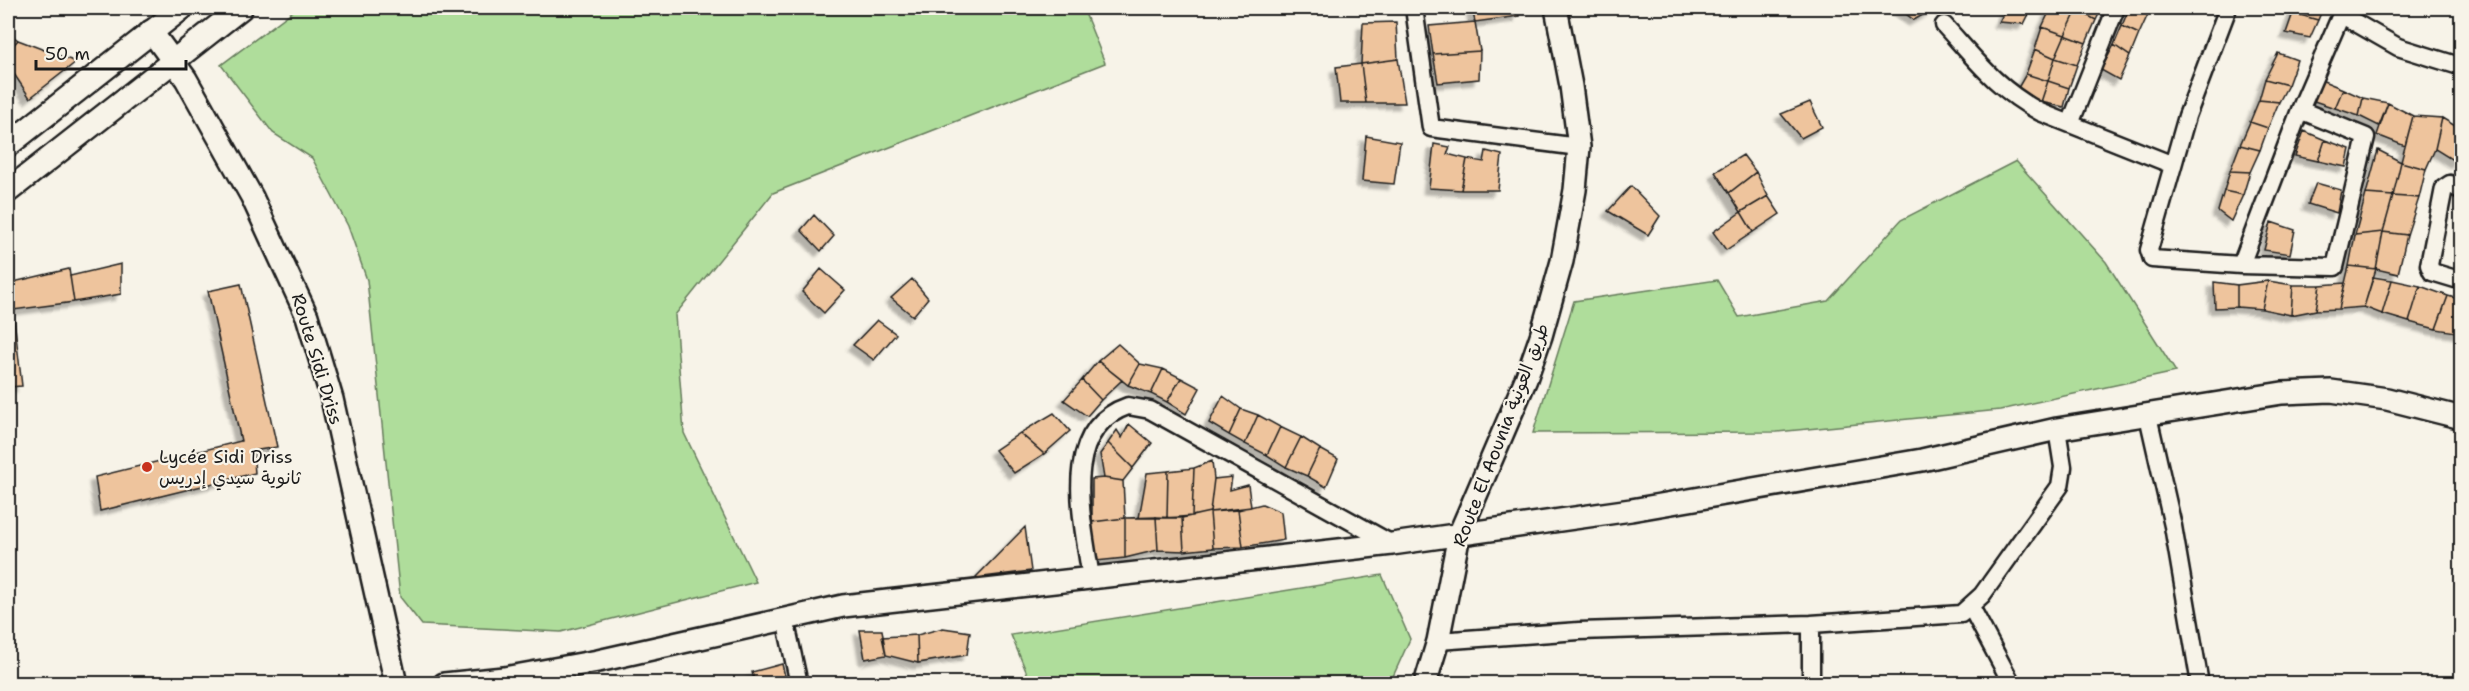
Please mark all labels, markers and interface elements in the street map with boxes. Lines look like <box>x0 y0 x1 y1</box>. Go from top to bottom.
scale bar <box>36 33 186 71</box>
text: 50 m <box>45 42 90 66</box>
street label: Route Sidi Driss <box>286 290 348 428</box>
street label: Route El Aounia طريق العونية <box>1447 320 1555 550</box>
place label: Lycée Sidi Driss ثانوية سيدي إدريس <box>159 445 301 491</box>
marker: Lycée Sidi Driss ثانوية سيدي إدريس <box>140 460 154 474</box>

